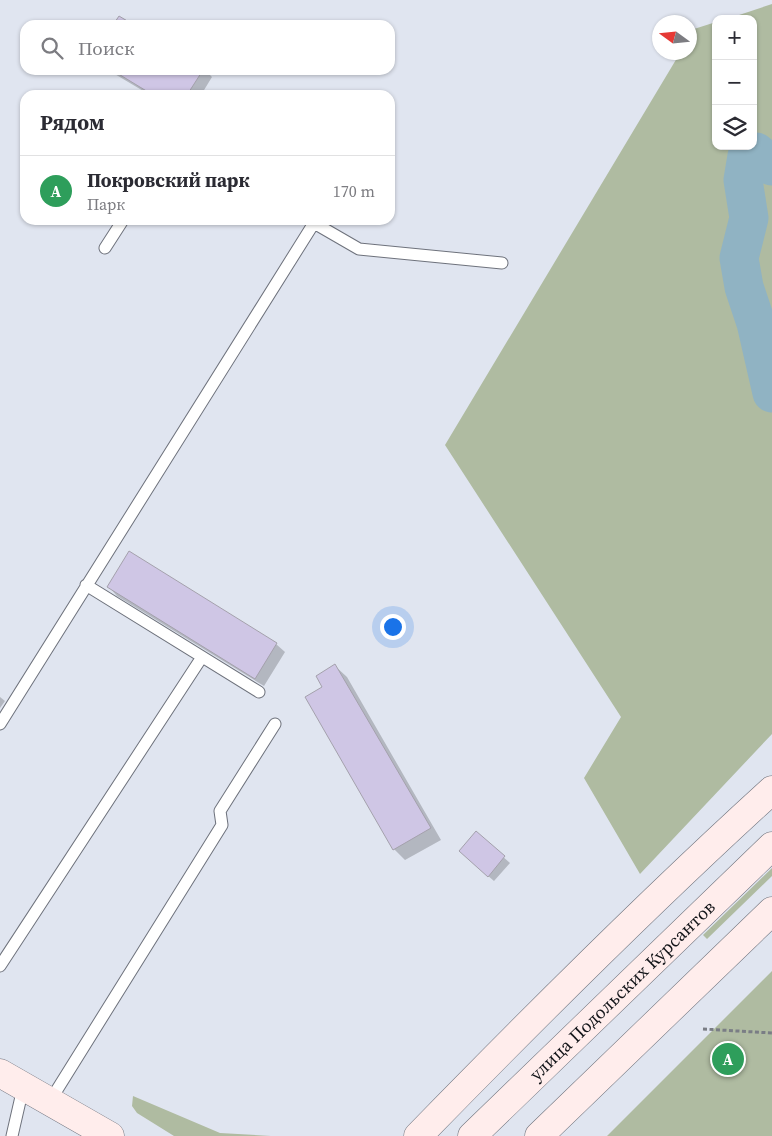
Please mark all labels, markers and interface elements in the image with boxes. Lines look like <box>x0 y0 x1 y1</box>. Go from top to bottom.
north arrow <box>652 15 697 60</box>
map controls <box>712 15 757 150</box>
button: + <box>712 15 757 60</box>
search box <box>20 20 395 75</box>
icon: search <box>38 34 66 62</box>
text: Поиск <box>78 35 135 61</box>
button: − <box>712 60 757 105</box>
button: layers <box>712 105 757 150</box>
text: Рядом <box>40 108 105 137</box>
text: Покровский парк <box>87 167 250 193</box>
text: A <box>51 180 61 202</box>
text: 170 m <box>333 180 375 202</box>
text: Парк <box>87 193 125 215</box>
your location <box>380 614 406 640</box>
street label: улица Подольских Курсантов <box>523 895 720 1086</box>
pin: A <box>712 1040 744 1078</box>

